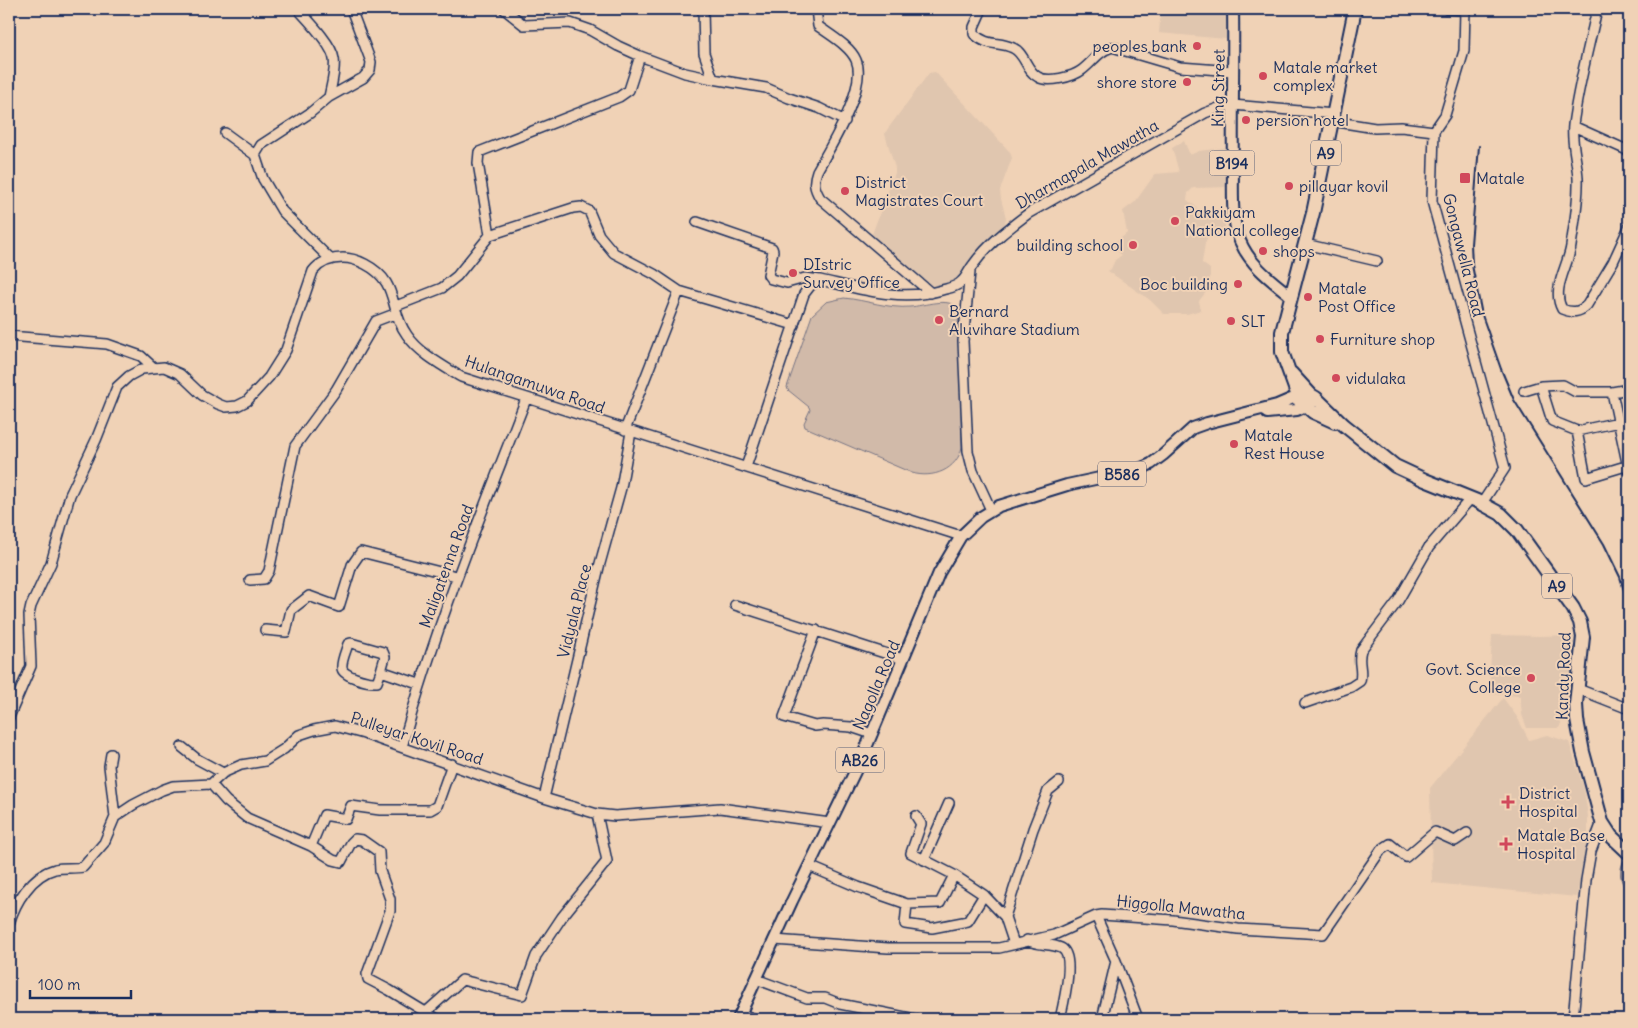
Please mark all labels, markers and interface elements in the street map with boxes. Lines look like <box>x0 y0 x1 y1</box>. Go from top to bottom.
place label: peoples bank <box>1092 36 1187 56</box>
marker: peoples bank <box>1191 40 1203 52</box>
street label: King Street <box>1207 48 1229 127</box>
place label: Matale market complex <box>1273 57 1378 95</box>
marker: Matale market complex <box>1257 70 1269 82</box>
place label: shore store <box>1097 72 1177 92</box>
marker: shore store <box>1181 76 1193 88</box>
place label: persion hotel <box>1256 110 1349 130</box>
marker: persion hotel <box>1240 114 1252 126</box>
street label: Dharmapala Mawatha <box>1012 115 1162 213</box>
road number: A9 <box>1311 140 1341 166</box>
road number: B194 <box>1210 150 1254 176</box>
place label: Matale <box>1476 168 1525 188</box>
marker: Matale <box>1458 171 1472 185</box>
place label: District Magistrates Court <box>855 172 984 210</box>
place label: pillayar kovil <box>1299 176 1388 196</box>
marker: pillayar kovil <box>1283 180 1295 192</box>
marker: District Magistrates Court <box>839 185 851 197</box>
street label: Gongawella Road <box>1439 191 1489 319</box>
place label: Pakkiyam National college <box>1185 202 1299 240</box>
marker: Pakkiyam National college <box>1169 215 1181 227</box>
place label: building school <box>1016 235 1123 255</box>
marker: building school <box>1127 239 1139 251</box>
place label: shops <box>1273 241 1315 261</box>
marker: shops <box>1257 245 1269 257</box>
place label: DIstric Survey Office <box>803 254 900 292</box>
marker: DIstric Survey Office <box>787 267 799 279</box>
place label: Boc building <box>1140 274 1228 294</box>
marker: Boc building <box>1232 278 1244 290</box>
place label: Matale Post Office <box>1318 278 1396 316</box>
marker: Matale Post Office <box>1302 291 1314 303</box>
place label: Bernard Aluvihare Stadium <box>949 301 1080 339</box>
place label: SLT <box>1241 311 1265 331</box>
marker: Bernard Aluvihare Stadium <box>933 314 945 326</box>
marker: SLT <box>1225 315 1237 327</box>
place label: Furniture shop <box>1330 329 1435 349</box>
marker: Furniture shop <box>1314 333 1326 345</box>
street label: Hulangamuwa Road <box>462 351 608 417</box>
place label: vidulaka <box>1346 368 1406 388</box>
marker: vidulaka <box>1330 372 1342 384</box>
place label: Matale Rest House <box>1244 425 1325 463</box>
marker: Matale Rest House <box>1228 438 1240 450</box>
road number: B586 <box>1098 462 1146 486</box>
street label: Maligatenna Road <box>414 501 478 631</box>
street label: Vidyala Place <box>553 562 595 660</box>
road number: A9 <box>1542 574 1572 598</box>
street label: Kandy Road <box>1551 632 1575 720</box>
street label: Nagolla Road <box>848 637 904 733</box>
place label: Govt. Science College <box>1425 659 1521 697</box>
marker: Govt. Science College <box>1525 672 1537 684</box>
street label: Pulleyar Kovil Road <box>348 707 486 769</box>
road number: AB26 <box>836 748 884 772</box>
place label: District Hospital <box>1519 783 1578 821</box>
marker: District Hospital <box>1501 795 1515 809</box>
place label: Matale Base Hospital <box>1517 825 1605 863</box>
marker: Matale Base Hospital <box>1499 837 1513 851</box>
street label: Higgolla Mawatha <box>1116 890 1246 924</box>
scale bar <box>30 968 131 1000</box>
text: 100 m <box>38 975 80 994</box>

